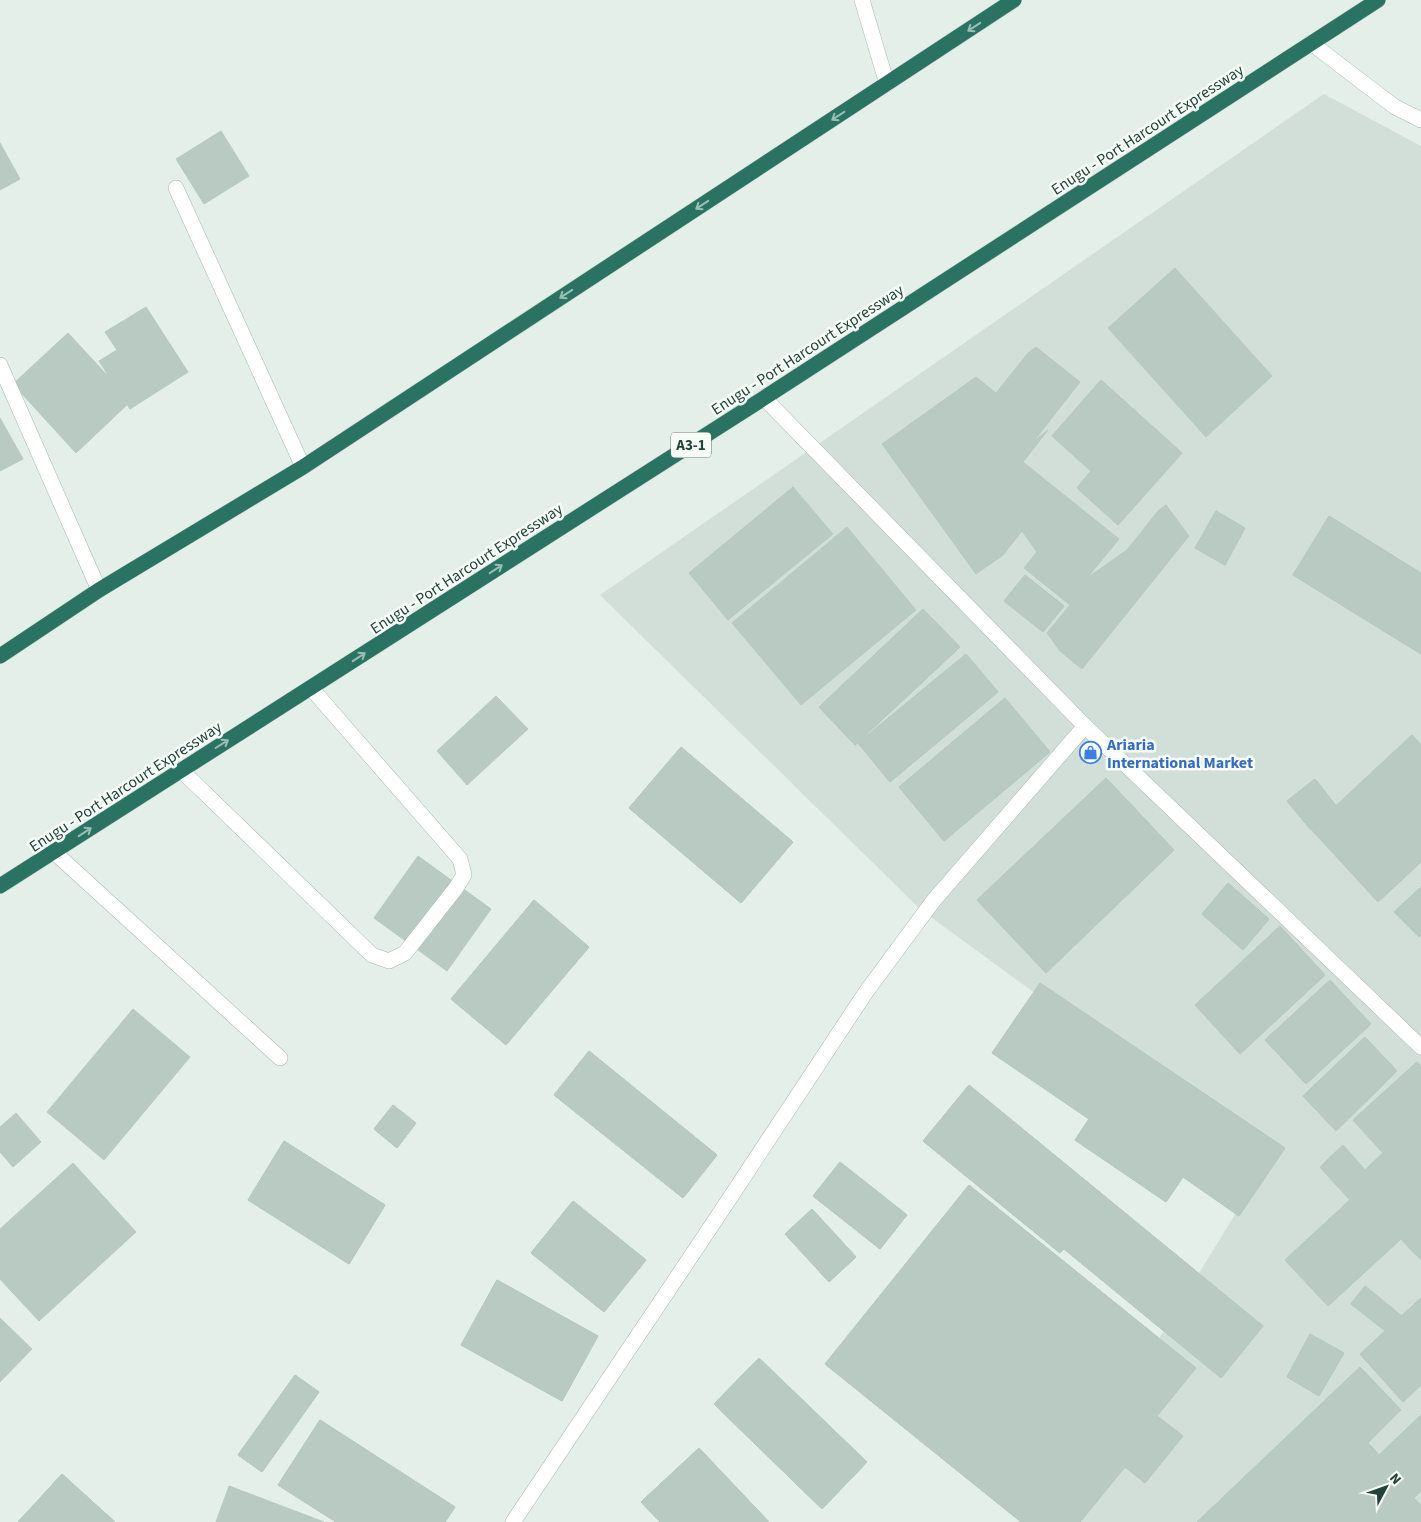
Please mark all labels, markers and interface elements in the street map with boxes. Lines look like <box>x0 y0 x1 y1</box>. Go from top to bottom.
one-way arrow <box>967 22 981 32</box>
street label: Enugu - Port Harcourt Expressway <box>1047 59 1249 200</box>
one-way arrow <box>831 111 845 122</box>
one-way arrow <box>695 200 709 211</box>
street label: Enugu - Port Harcourt Expressway <box>707 279 909 420</box>
one-way arrow <box>559 289 573 300</box>
road number: A3-1 <box>671 432 711 458</box>
street label: Enugu - Port Harcourt Expressway <box>366 498 568 639</box>
one-way arrow <box>489 564 503 574</box>
one-way arrow <box>352 652 366 662</box>
street label: Enugu - Port Harcourt Expressway <box>25 716 227 857</box>
place label: Ariaria International Market <box>1106 734 1253 774</box>
one-way arrow <box>215 739 229 749</box>
shop icon: Ariaria International Market <box>1079 741 1103 765</box>
one-way arrow <box>78 826 92 836</box>
north arrow <box>1361 1462 1411 1512</box>
text: N <box>1384 1469 1406 1489</box>

